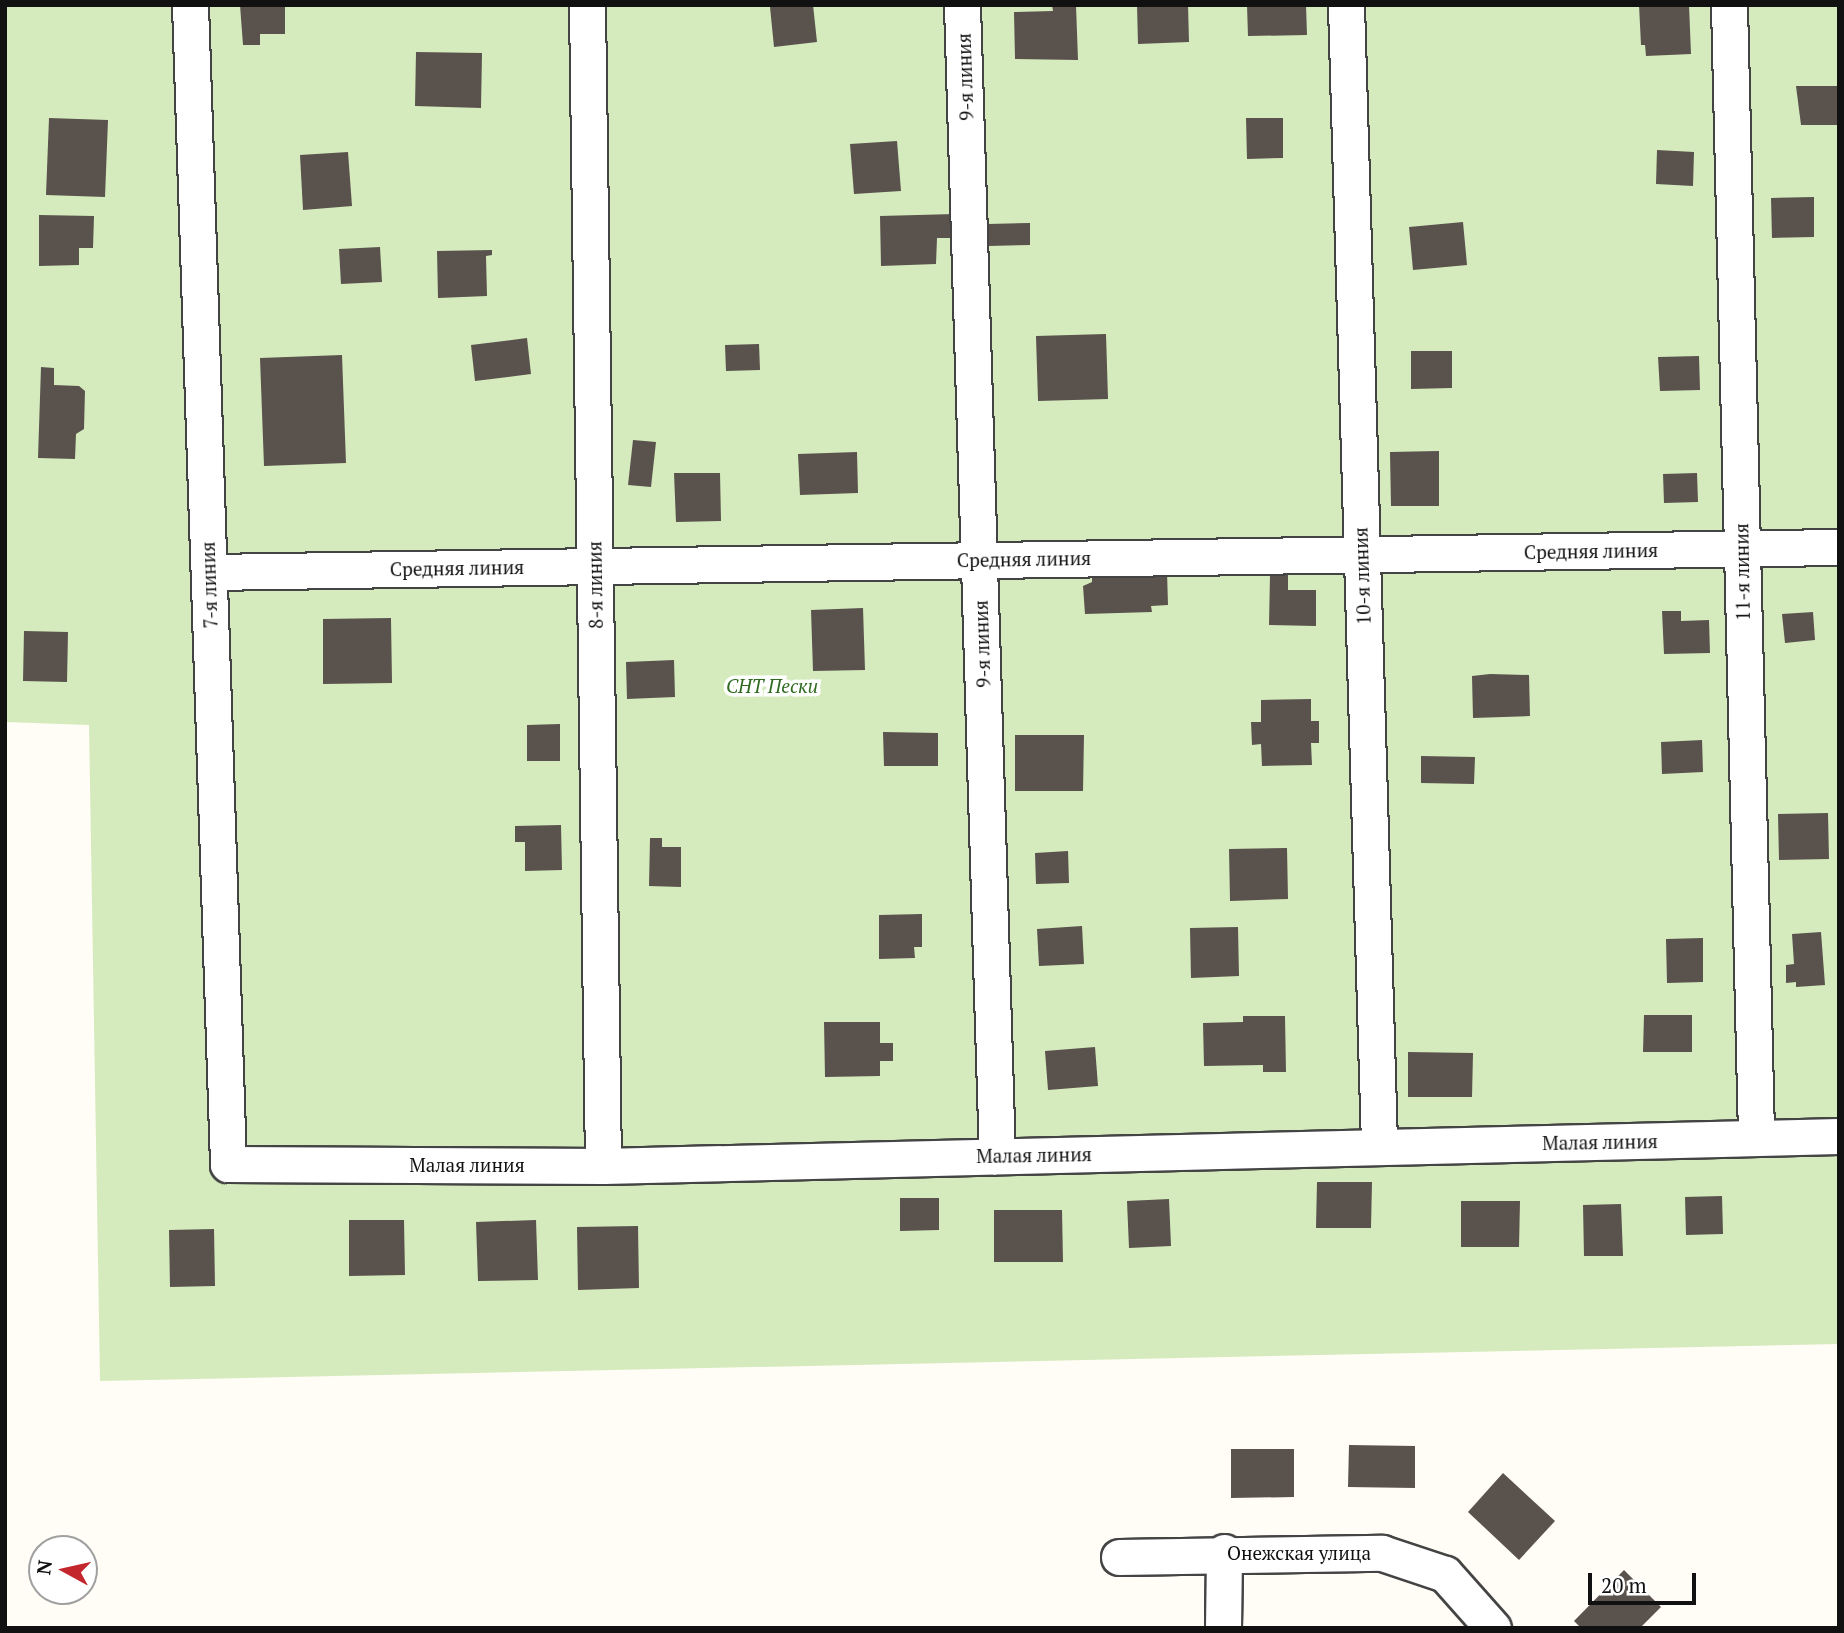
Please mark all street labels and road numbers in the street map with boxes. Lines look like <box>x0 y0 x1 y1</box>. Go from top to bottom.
street label: 9-я линия <box>952 33 978 121</box>
street label: 11-я линия <box>1730 523 1754 621</box>
street label: 10-я линия <box>1349 526 1375 626</box>
street label: Средняя линия <box>1523 538 1659 564</box>
street label: 7-я линия <box>196 541 222 629</box>
street label: 8-я линия <box>583 541 607 629</box>
street label: Средняя линия <box>956 546 1092 572</box>
street label: Средняя линия <box>389 555 525 581</box>
street label: 9-я линия <box>969 600 995 688</box>
street label: Малая линия <box>1542 1130 1658 1154</box>
street label: Малая линия <box>976 1143 1092 1167</box>
street label: Малая линия <box>409 1154 525 1176</box>
street label: Онежская улица <box>1227 1542 1371 1564</box>

